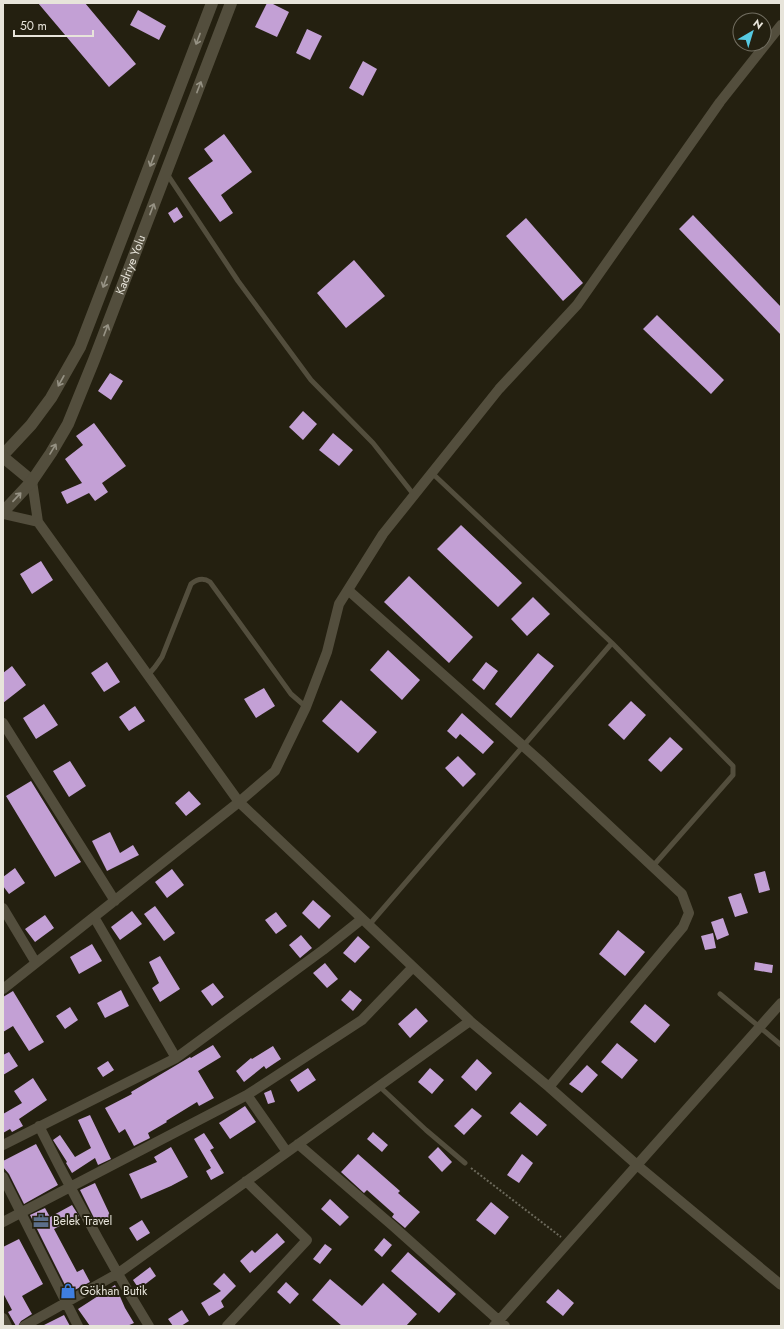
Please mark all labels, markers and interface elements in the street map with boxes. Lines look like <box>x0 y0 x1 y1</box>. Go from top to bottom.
scale bar <box>14 12 93 38</box>
north arrow <box>732 12 772 52</box>
text: N <box>750 15 767 33</box>
text: 50 m <box>20 17 47 35</box>
one-way arrow <box>194 33 202 45</box>
one-way arrow <box>195 82 203 94</box>
one-way arrow <box>147 154 155 166</box>
one-way arrow <box>149 203 157 215</box>
street label: Kadriye Yolu <box>111 232 150 297</box>
one-way arrow <box>100 276 108 288</box>
one-way arrow <box>102 325 110 337</box>
one-way arrow <box>56 375 64 387</box>
one-way arrow <box>50 443 58 455</box>
one-way arrow <box>13 492 22 502</box>
office icon: Belek Travel <box>32 1212 50 1230</box>
place label: Belek Travel <box>53 1212 112 1230</box>
shop icon: Gökhan Butik <box>59 1282 77 1300</box>
place label: Gökhan Butik <box>80 1282 148 1300</box>

